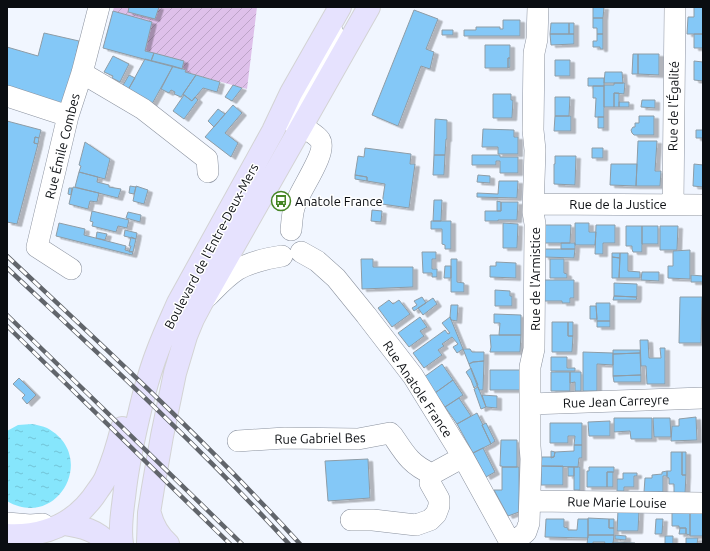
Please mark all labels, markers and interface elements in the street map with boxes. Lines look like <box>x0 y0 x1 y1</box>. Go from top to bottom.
street label: Rue de l'Égalité <box>664 61 681 151</box>
street label: Rue Émile Combes <box>41 91 82 200</box>
street label: Boulevard de l'Entre-Deux-Mers <box>161 161 261 331</box>
bus stop icon: Anatole France <box>270 190 292 212</box>
place label: Anatole France <box>295 194 383 208</box>
street label: Rue de la Justice <box>569 197 667 211</box>
street label: Rue de l'Armistice <box>528 227 542 331</box>
street label: Rue Anatole France <box>381 338 455 440</box>
street label: Rue Jean Carreyre <box>563 392 669 410</box>
street label: Rue Gabriel Bes <box>274 430 366 446</box>
street label: Rue Marie Louise <box>567 494 667 510</box>

